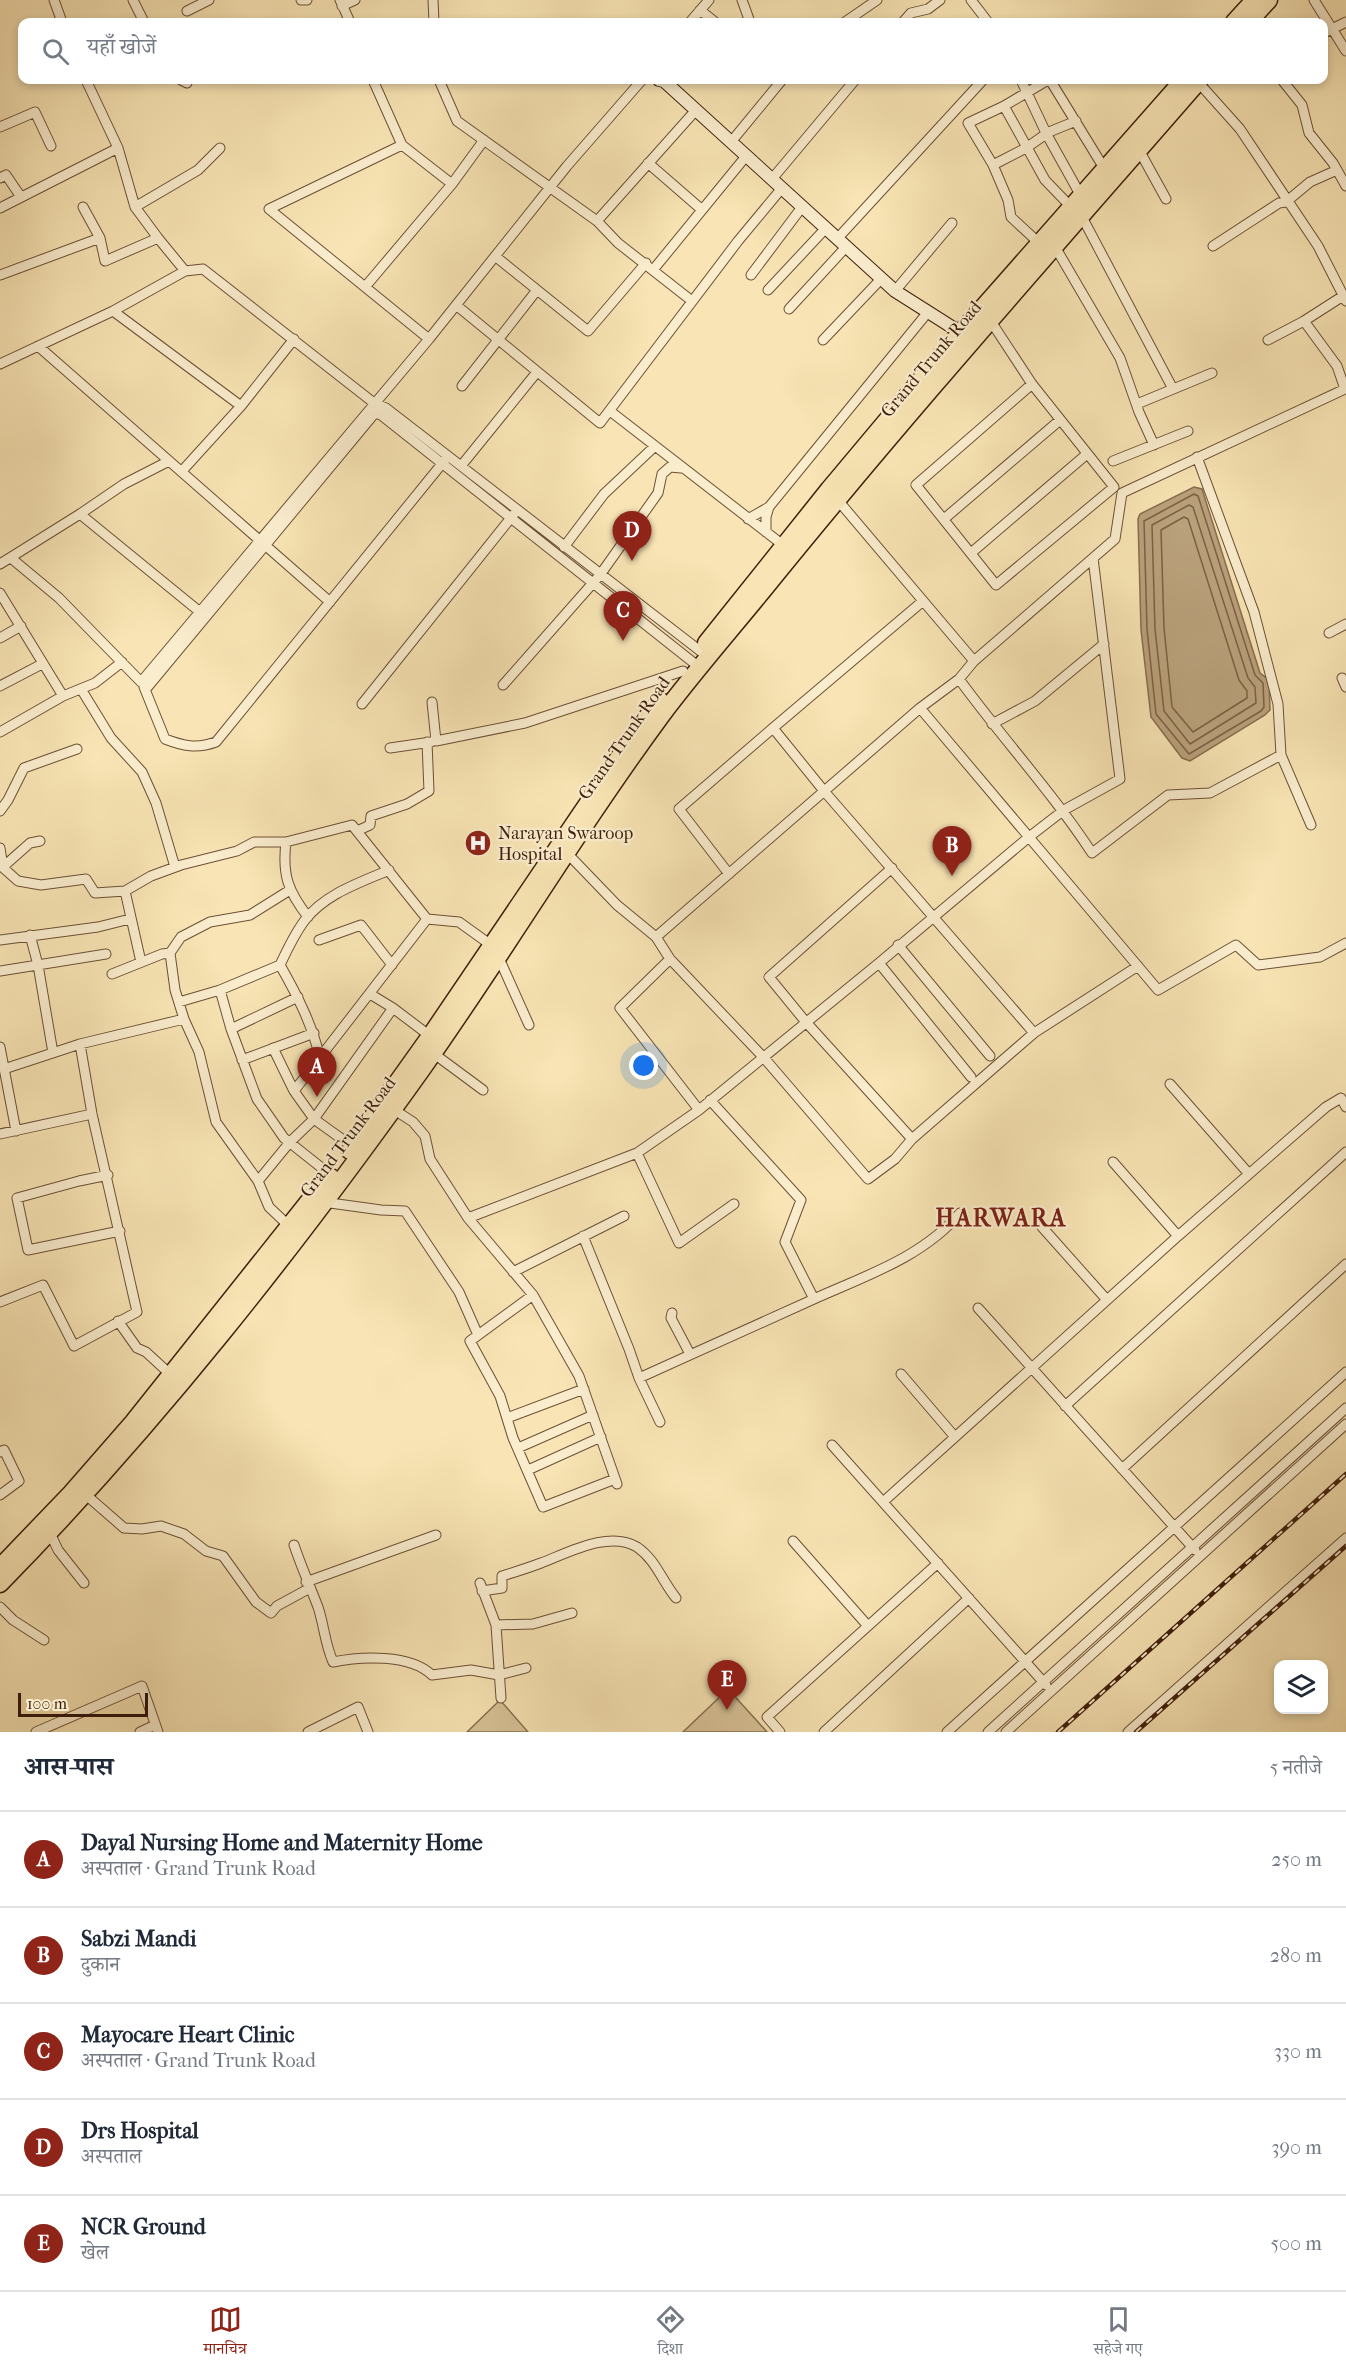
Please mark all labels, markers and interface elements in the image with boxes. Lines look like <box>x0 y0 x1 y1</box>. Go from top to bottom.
search box <box>18 18 1328 84</box>
text: यहाँ खोजें <box>87 34 156 60</box>
icon: search <box>39 35 72 68</box>
street label: Grand Trunk Road <box>877 297 986 422</box>
pin: D <box>612 512 652 561</box>
pin: C <box>604 592 642 641</box>
street label: Grand Trunk Road <box>574 673 675 804</box>
place label: Narayan Swaroop Hospital <box>498 823 634 865</box>
pin: B <box>932 826 972 876</box>
hospital icon: Narayan Swaroop Hospital <box>463 828 493 858</box>
pin: A <box>298 1048 336 1097</box>
your location <box>629 1051 658 1080</box>
street label: Grand Trunk Road <box>296 1073 401 1202</box>
district label: HARWARA <box>935 1204 1067 1232</box>
pin: E <box>708 1660 746 1710</box>
map controls <box>1274 1660 1328 1714</box>
button: layers <box>1274 1660 1328 1714</box>
scale bar <box>18 1690 148 1718</box>
text: 100 m <box>27 1694 67 1713</box>
text: आस-पास <box>24 1751 113 1782</box>
text: 5 नतीजे <box>1270 1756 1322 1779</box>
text: Dayal Nursing Home and Maternity Home <box>81 1830 483 1856</box>
text: A <box>37 1848 50 1871</box>
text: 250 m <box>1271 1848 1322 1871</box>
text: अस्पताल · Grand Trunk Road <box>81 1857 316 1880</box>
text: Sabzi Mandi <box>81 1926 196 1952</box>
text: B <box>37 1944 50 1967</box>
text: 280 m <box>1270 1944 1322 1967</box>
text: दुकान <box>81 1953 120 1976</box>
text: Mayocare Heart Clinic <box>81 2022 295 2048</box>
text: C <box>37 2040 50 2063</box>
text: 330 m <box>1274 2040 1322 2063</box>
text: अस्पताल · Grand Trunk Road <box>81 2049 316 2072</box>
text: Drs Hospital <box>81 2118 199 2144</box>
text: D <box>36 2136 51 2159</box>
text: 390 m <box>1271 2136 1322 2159</box>
text: अस्पताल <box>81 2145 142 2168</box>
text: NCR Ground <box>81 2214 206 2240</box>
text: E <box>37 2232 50 2255</box>
text: 500 m <box>1270 2232 1322 2255</box>
text: खेल <box>81 2241 109 2264</box>
tab: मानचित्र <box>203 2303 247 2364</box>
tab: दिशा <box>654 2303 687 2364</box>
tab: सहेजे गए <box>1094 2303 1143 2364</box>

